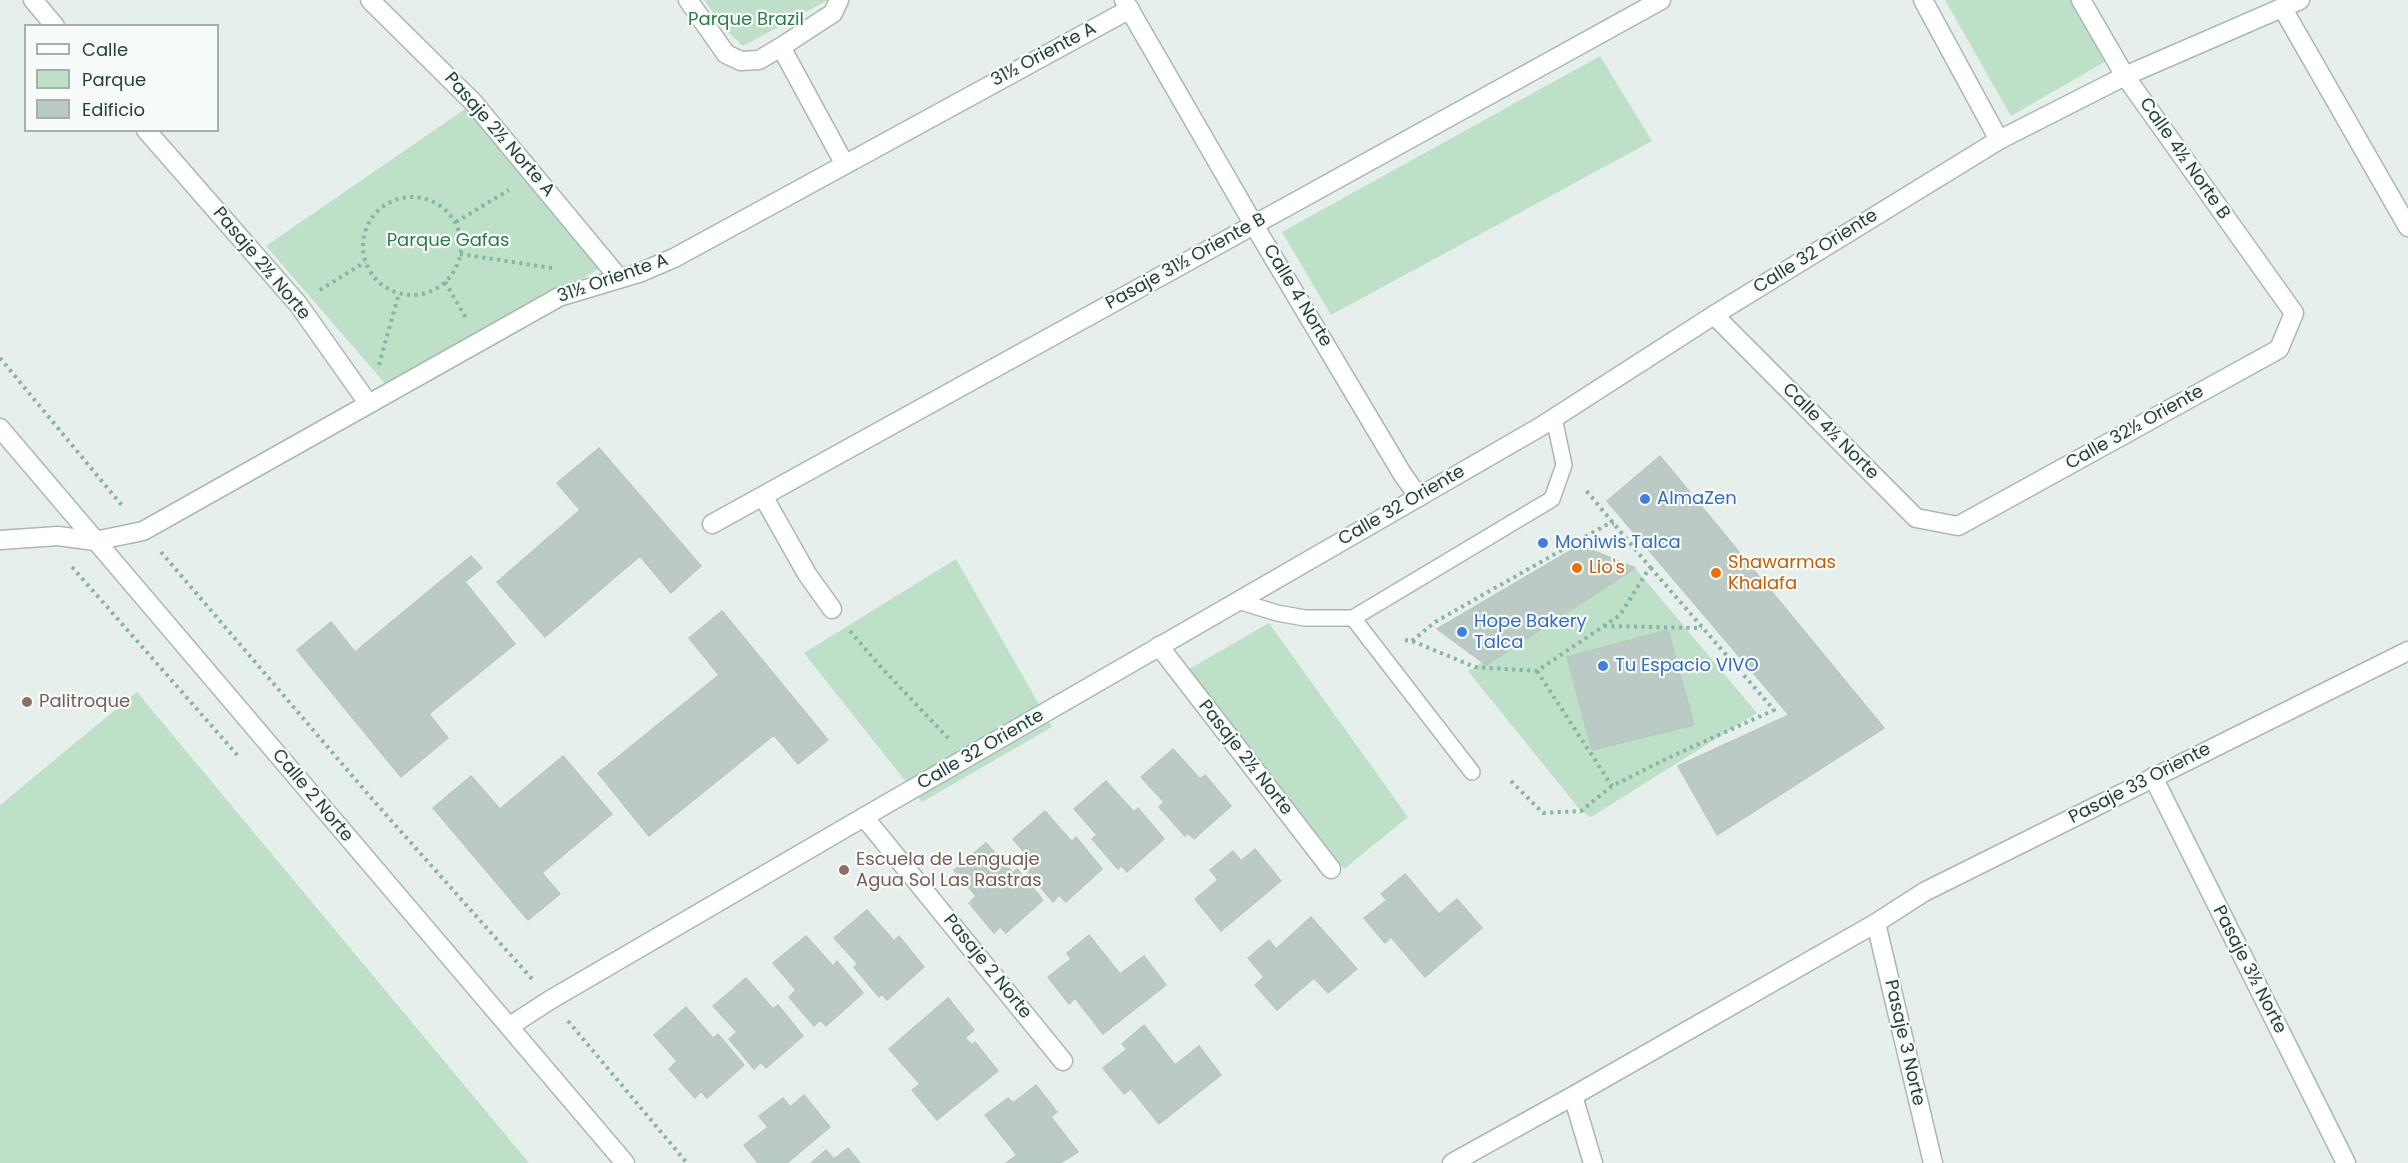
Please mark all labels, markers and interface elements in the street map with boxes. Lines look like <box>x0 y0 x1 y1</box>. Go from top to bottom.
park label: Parque Brazil <box>688 9 804 31</box>
street label: 31½ Oriente A <box>988 18 1100 92</box>
legend <box>24 24 219 132</box>
text: Calle <box>82 37 128 62</box>
text: Parque <box>82 67 146 92</box>
street label: Pasaje 2½ Norte A <box>439 69 559 201</box>
street label: Calle 4½ Norte B <box>2134 94 2234 224</box>
text: Edificio <box>82 97 145 122</box>
street label: Pasaje 2½ Norte <box>208 203 314 325</box>
street label: Calle 32 Oriente <box>1750 205 1882 299</box>
street label: Pasaje 31½ Oriente B <box>1102 209 1270 315</box>
park label: Parque Gafas <box>387 230 509 252</box>
street label: Calle 4 Norte <box>1258 241 1336 351</box>
street label: 31½ Oriente A <box>555 250 671 308</box>
street label: Calle 4½ Norte <box>1777 379 1883 485</box>
street label: Calle 32½ Oriente <box>2062 381 2208 475</box>
street label: Calle 32 Oriente <box>1335 461 1469 551</box>
place label: AlmaZen <box>1657 488 1737 510</box>
marker: AlmaZen <box>1638 492 1652 506</box>
place label: Moniwis Talca <box>1555 532 1681 554</box>
marker: Moniwis Talca <box>1536 536 1550 550</box>
place label: Shawarmas Khalafa <box>1728 552 1836 594</box>
place label: Lio's <box>1589 557 1625 579</box>
marker: Lio's <box>1570 561 1584 575</box>
marker: Shawarmas Khalafa <box>1709 566 1723 580</box>
place label: Hope Bakery Talca <box>1474 611 1587 654</box>
marker: Hope Bakery Talca <box>1455 625 1469 639</box>
place label: Tu Espacio VIVO <box>1615 655 1759 677</box>
marker: Tu Espacio VIVO <box>1596 659 1610 673</box>
place label: Palitroque <box>39 691 130 713</box>
marker: Palitroque <box>20 695 34 709</box>
street label: Pasaje 2½ Norte <box>1193 696 1297 820</box>
street label: Calle 32 Oriente <box>914 705 1048 795</box>
street label: Pasaje 33 Oriente <box>2065 739 2215 829</box>
street label: Calle 2 Norte <box>267 745 357 847</box>
place label: Escuela de Lenguaje Agua Sol Las Rastras <box>856 849 1042 892</box>
marker: Escuela de Lenguaje Agua Sol Las Rastras <box>837 863 851 877</box>
street label: Pasaje 3½ Norte <box>2207 902 2291 1038</box>
street label: Pasaje 2 Norte <box>938 910 1036 1024</box>
street label: Pasaje 3 Norte <box>1879 978 1929 1108</box>

